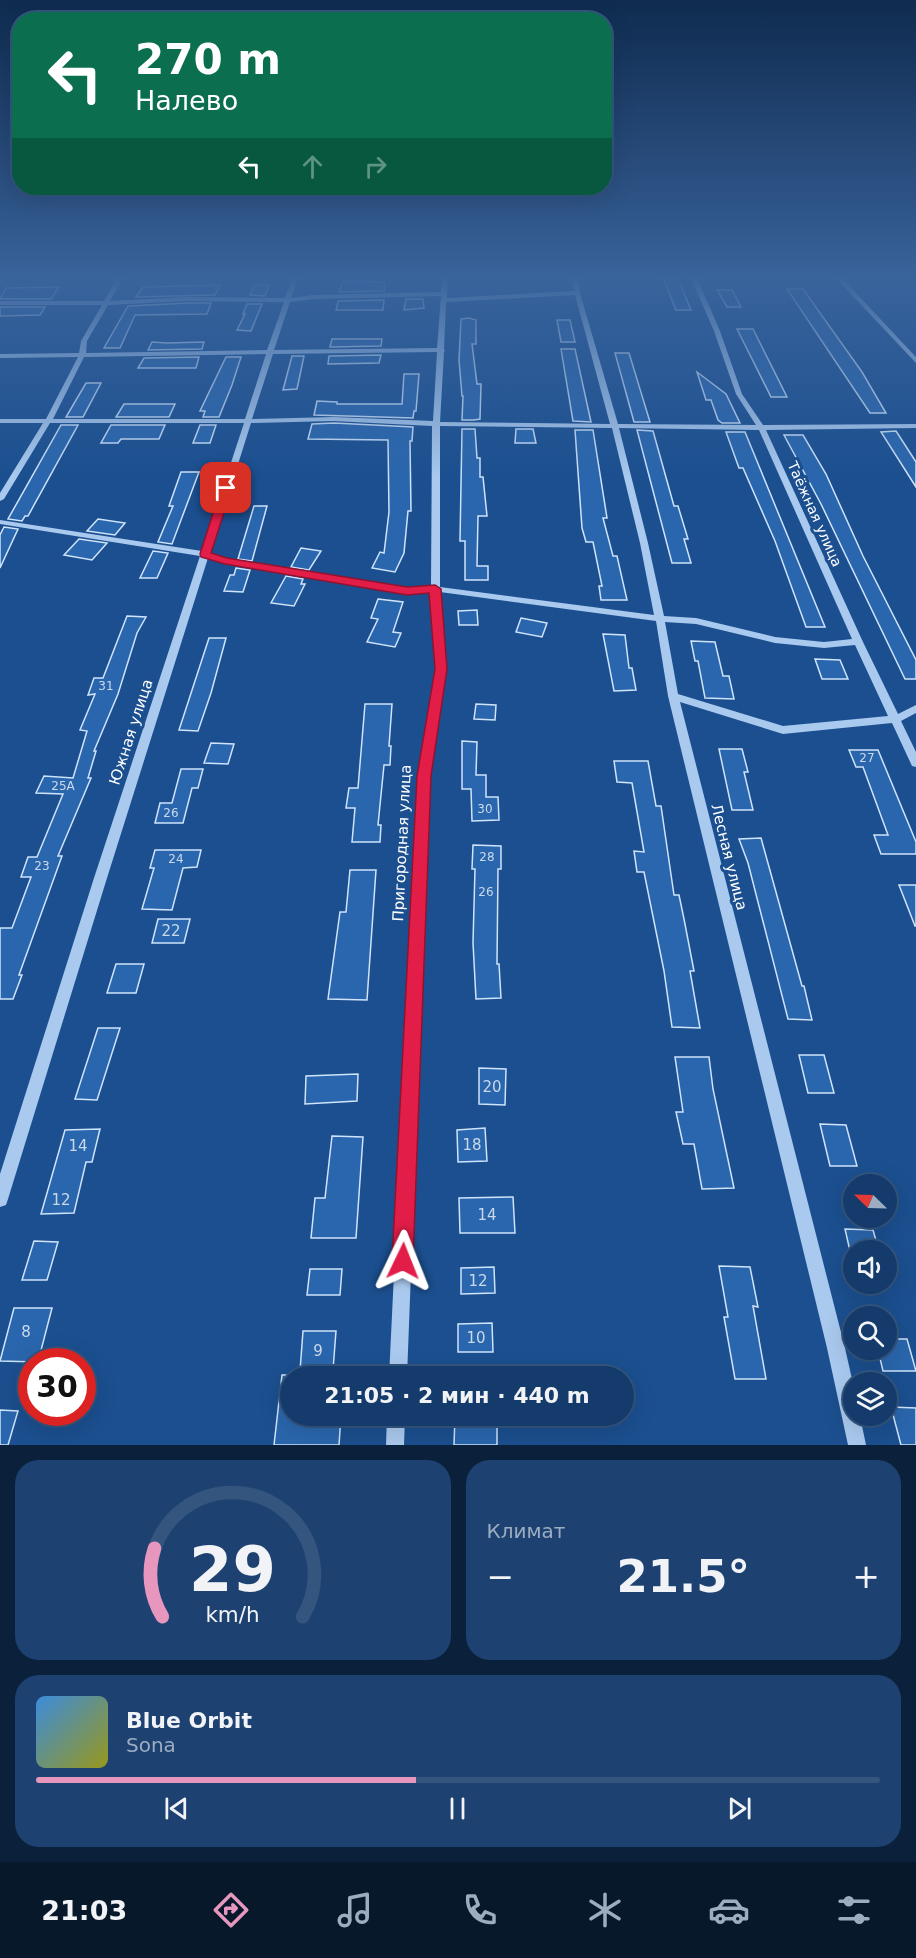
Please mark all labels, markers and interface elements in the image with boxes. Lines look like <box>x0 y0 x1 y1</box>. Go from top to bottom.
text: 270 m <box>135 35 281 84</box>
icon: left <box>36 36 114 114</box>
text: Налево <box>135 85 238 116</box>
icon: left <box>233 150 266 183</box>
icon: ahead <box>296 150 329 183</box>
icon: right <box>359 150 392 183</box>
street label: Таёжная улица <box>784 458 845 569</box>
pin <box>200 462 251 513</box>
icon: arrive <box>209 471 242 504</box>
street label: Южная улица <box>105 677 157 787</box>
house number: 31 <box>98 679 114 693</box>
house number: 27 <box>859 751 875 765</box>
street label: Пригородная улица <box>389 764 415 922</box>
house number: 25А <box>51 779 76 793</box>
house number: 30 <box>477 802 493 816</box>
street label: Лесная улица <box>707 802 751 912</box>
house number: 26 <box>163 806 179 820</box>
house number: 28 <box>479 850 495 864</box>
house number: 24 <box>168 852 184 866</box>
house number: 23 <box>34 859 50 873</box>
house number: 26 <box>478 885 494 899</box>
house number: 22 <box>161 922 181 940</box>
house number: 20 <box>482 1078 502 1096</box>
house number: 18 <box>462 1136 482 1154</box>
house number: 14 <box>68 1137 88 1155</box>
north arrow <box>843 1174 897 1228</box>
map controls <box>843 1174 897 1426</box>
house number: 12 <box>51 1191 71 1209</box>
house number: 14 <box>477 1206 497 1224</box>
position arrow <box>371 1229 435 1293</box>
button: sound <box>843 1240 897 1294</box>
house number: 12 <box>468 1272 488 1290</box>
button: search <box>843 1306 897 1360</box>
house number: 8 <box>21 1323 31 1341</box>
house number: 10 <box>466 1329 486 1347</box>
house number: 9 <box>313 1342 323 1360</box>
speed limit sign: 30 <box>18 1348 96 1426</box>
button: layers <box>843 1372 897 1426</box>
text: 21:05 · 2 мин · 440 m <box>324 1383 590 1408</box>
text: Климат <box>487 1519 565 1543</box>
text: 29 <box>189 1533 276 1606</box>
text: 21.5° <box>616 1550 750 1603</box>
text: − <box>487 1557 514 1596</box>
text: + <box>852 1557 880 1596</box>
text: km/h <box>206 1602 260 1627</box>
text: Blue Orbit <box>126 1708 252 1733</box>
text: Sona <box>126 1733 176 1757</box>
icon: previous <box>160 1792 193 1825</box>
icon: pause <box>441 1792 474 1825</box>
icon: next <box>723 1792 756 1825</box>
icon: directions <box>210 1889 252 1931</box>
icon: music <box>334 1889 376 1931</box>
icon: phone <box>459 1889 501 1931</box>
icon: climate <box>584 1889 626 1931</box>
icon: car <box>708 1889 750 1931</box>
icon: filters <box>833 1889 875 1931</box>
text: 21:03 <box>41 1895 127 1926</box>

